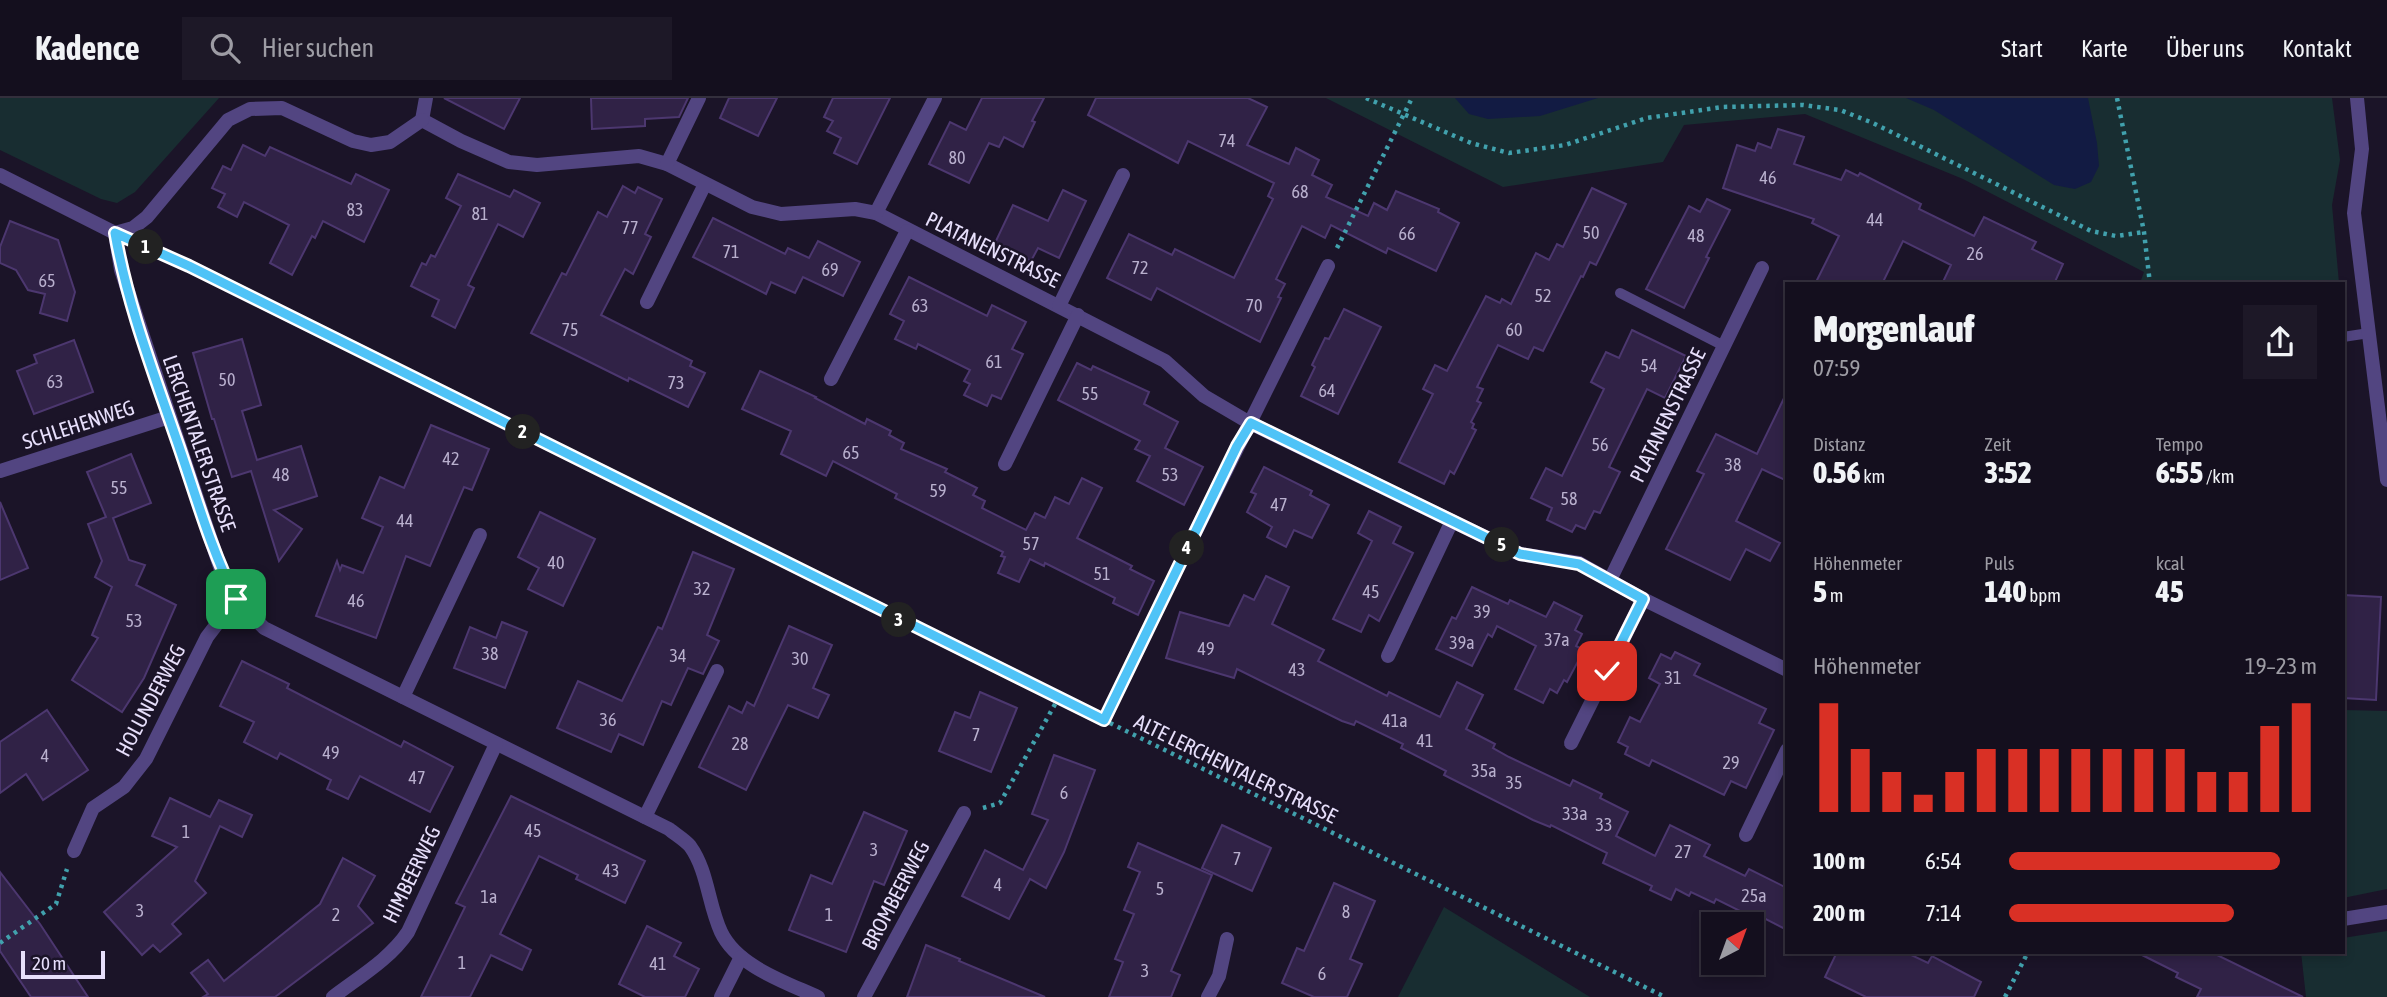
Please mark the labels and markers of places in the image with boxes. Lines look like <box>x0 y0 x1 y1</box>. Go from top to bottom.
pin: 1 <box>128 230 164 264</box>
pin: 2 <box>505 414 540 450</box>
pin: 5 <box>1484 528 1520 562</box>
pin: 4 <box>1170 531 1204 566</box>
pin <box>206 569 266 629</box>
pin: 3 <box>881 602 916 638</box>
pin <box>1577 641 1637 701</box>

